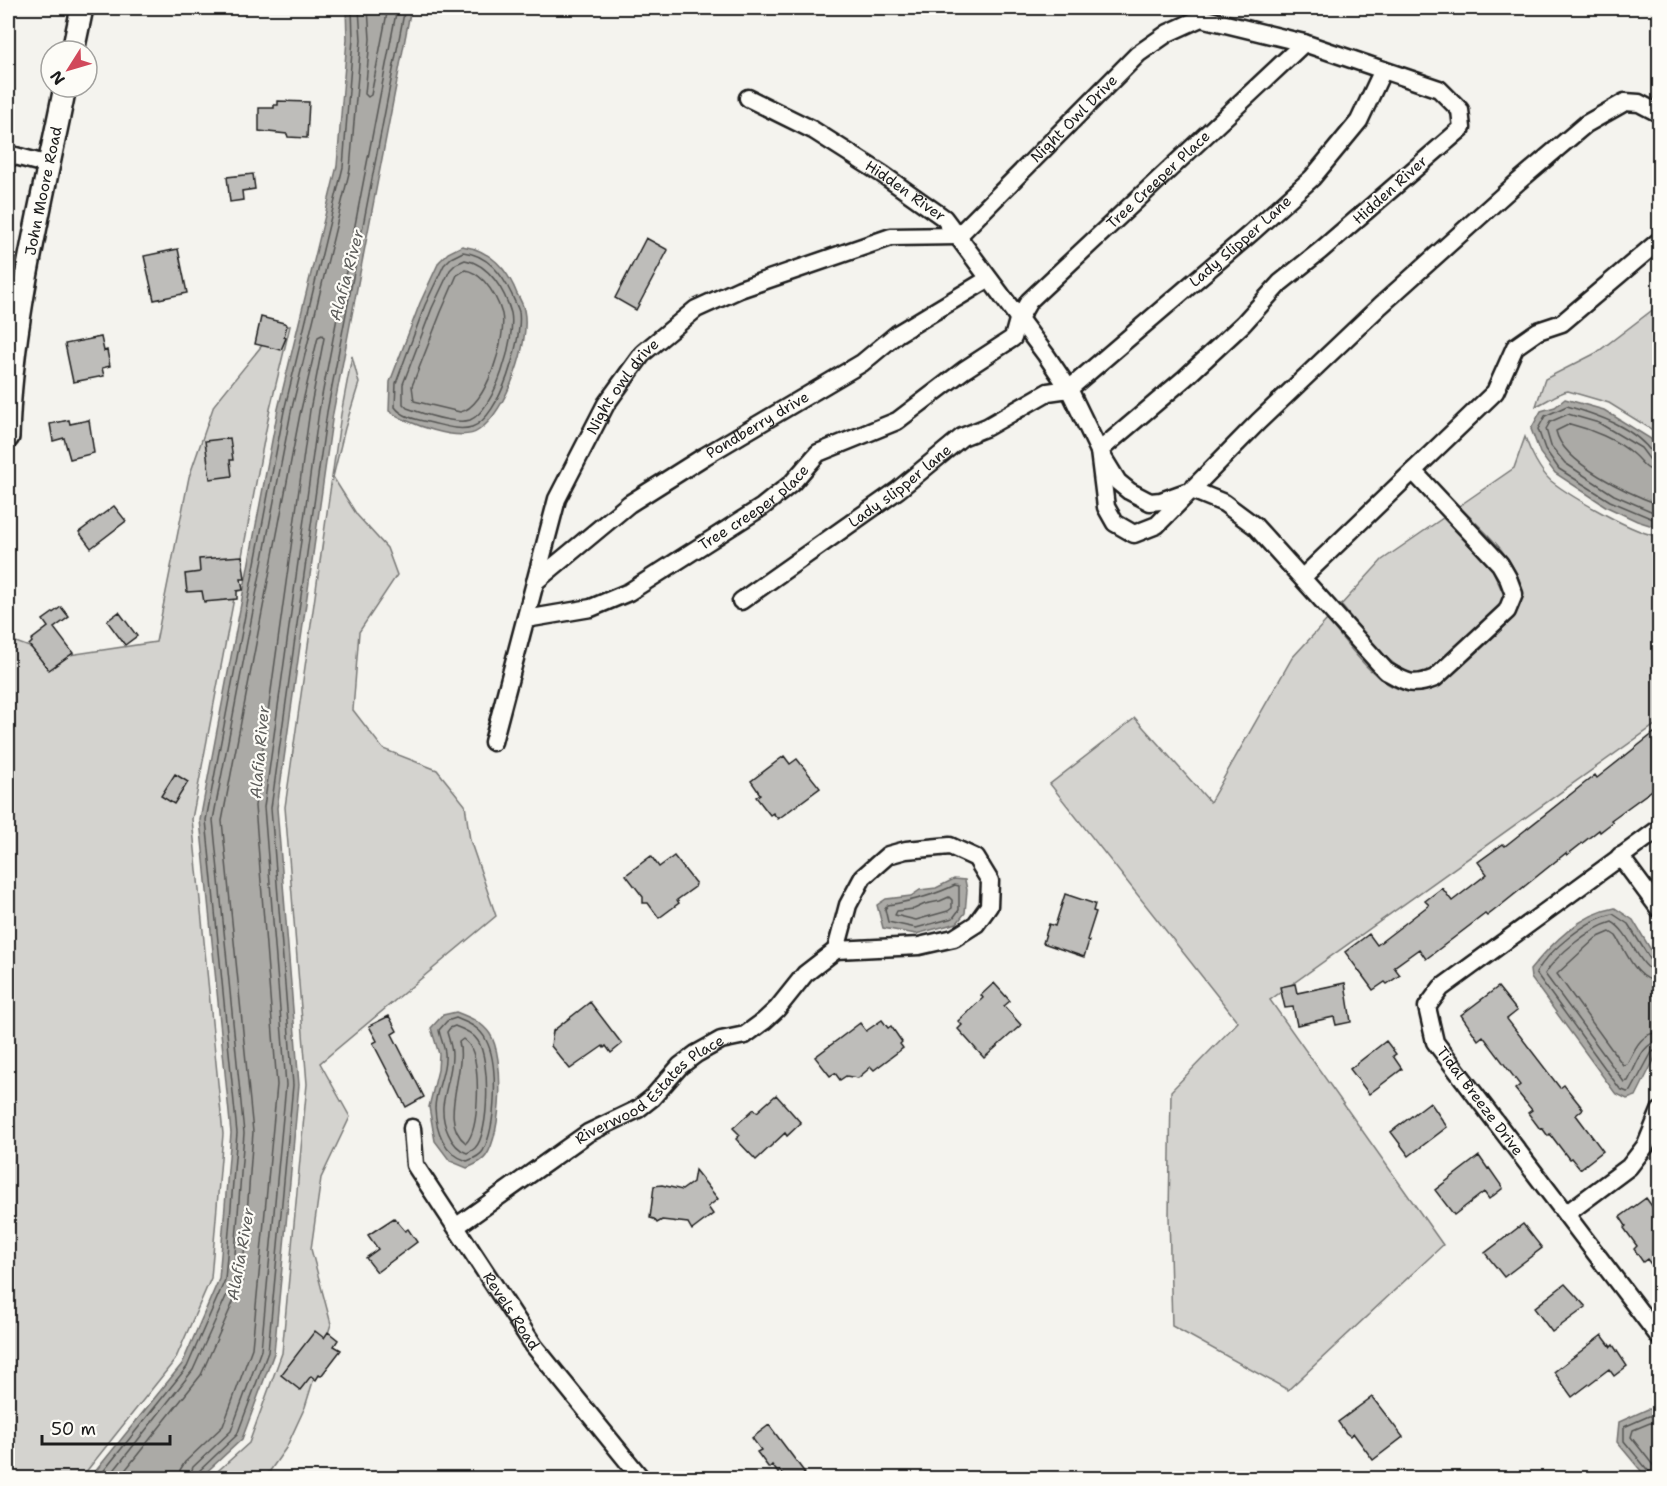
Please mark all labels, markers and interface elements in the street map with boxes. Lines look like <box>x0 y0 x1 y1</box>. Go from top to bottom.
north arrow <box>39 39 99 99</box>
text: N <box>45 66 70 89</box>
street label: Night Owl Drive <box>1026 70 1122 167</box>
street label: John Moore Road <box>20 124 67 257</box>
street label: Tree Creeper Place <box>1102 126 1214 233</box>
street label: Hidden River <box>1348 151 1432 229</box>
street label: Hidden River <box>861 156 950 226</box>
street label: Lady Slipper Lane <box>1185 191 1296 292</box>
water label: Alafia River <box>324 227 369 323</box>
street label: Night owl drive <box>582 334 663 438</box>
street label: Pondberry drive <box>702 387 813 463</box>
street label: Lady slipper lane <box>844 440 955 532</box>
street label: Tree creeper place <box>695 460 813 555</box>
water label: Alafia River <box>245 704 274 799</box>
street label: Riverwood Estates Place <box>571 1030 728 1149</box>
street label: Tidal Breeze Drive <box>1432 1042 1528 1160</box>
water label: Alafia River <box>222 1206 259 1302</box>
street label: Revels Road <box>478 1268 544 1354</box>
scale bar <box>42 1408 170 1446</box>
text: 50 m <box>51 1417 96 1441</box>

